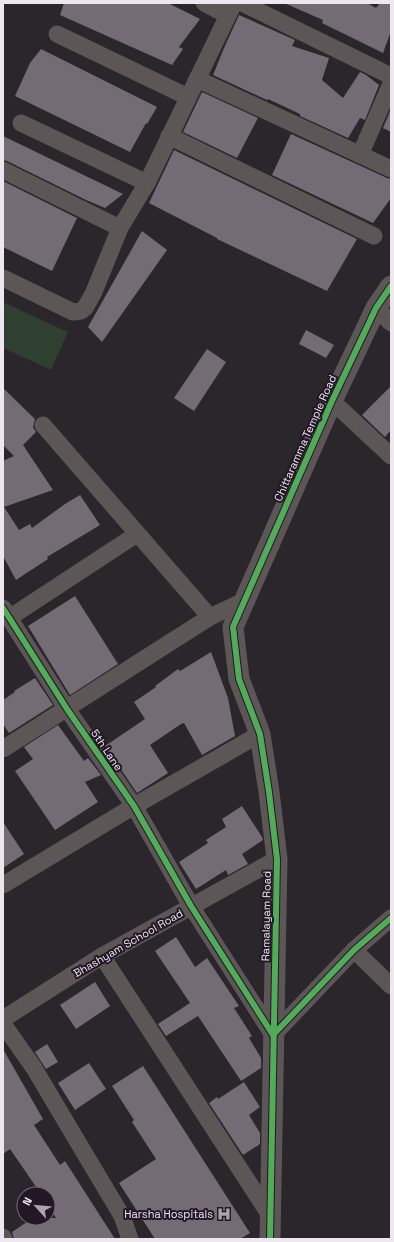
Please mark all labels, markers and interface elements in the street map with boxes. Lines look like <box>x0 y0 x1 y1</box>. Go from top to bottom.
street label: Chittaramma Temple Road <box>271 373 339 503</box>
street label: 5th Lane <box>88 727 126 773</box>
street label: Ramalayam Road <box>258 871 274 961</box>
street label: Bhashyam School Road <box>71 906 185 980</box>
north arrow <box>16 1186 56 1226</box>
text: N <box>19 1195 35 1208</box>
hospital icon: Harsha Hospitals <box>216 1206 232 1222</box>
place label: Harsha Hospitals <box>124 1207 213 1221</box>

